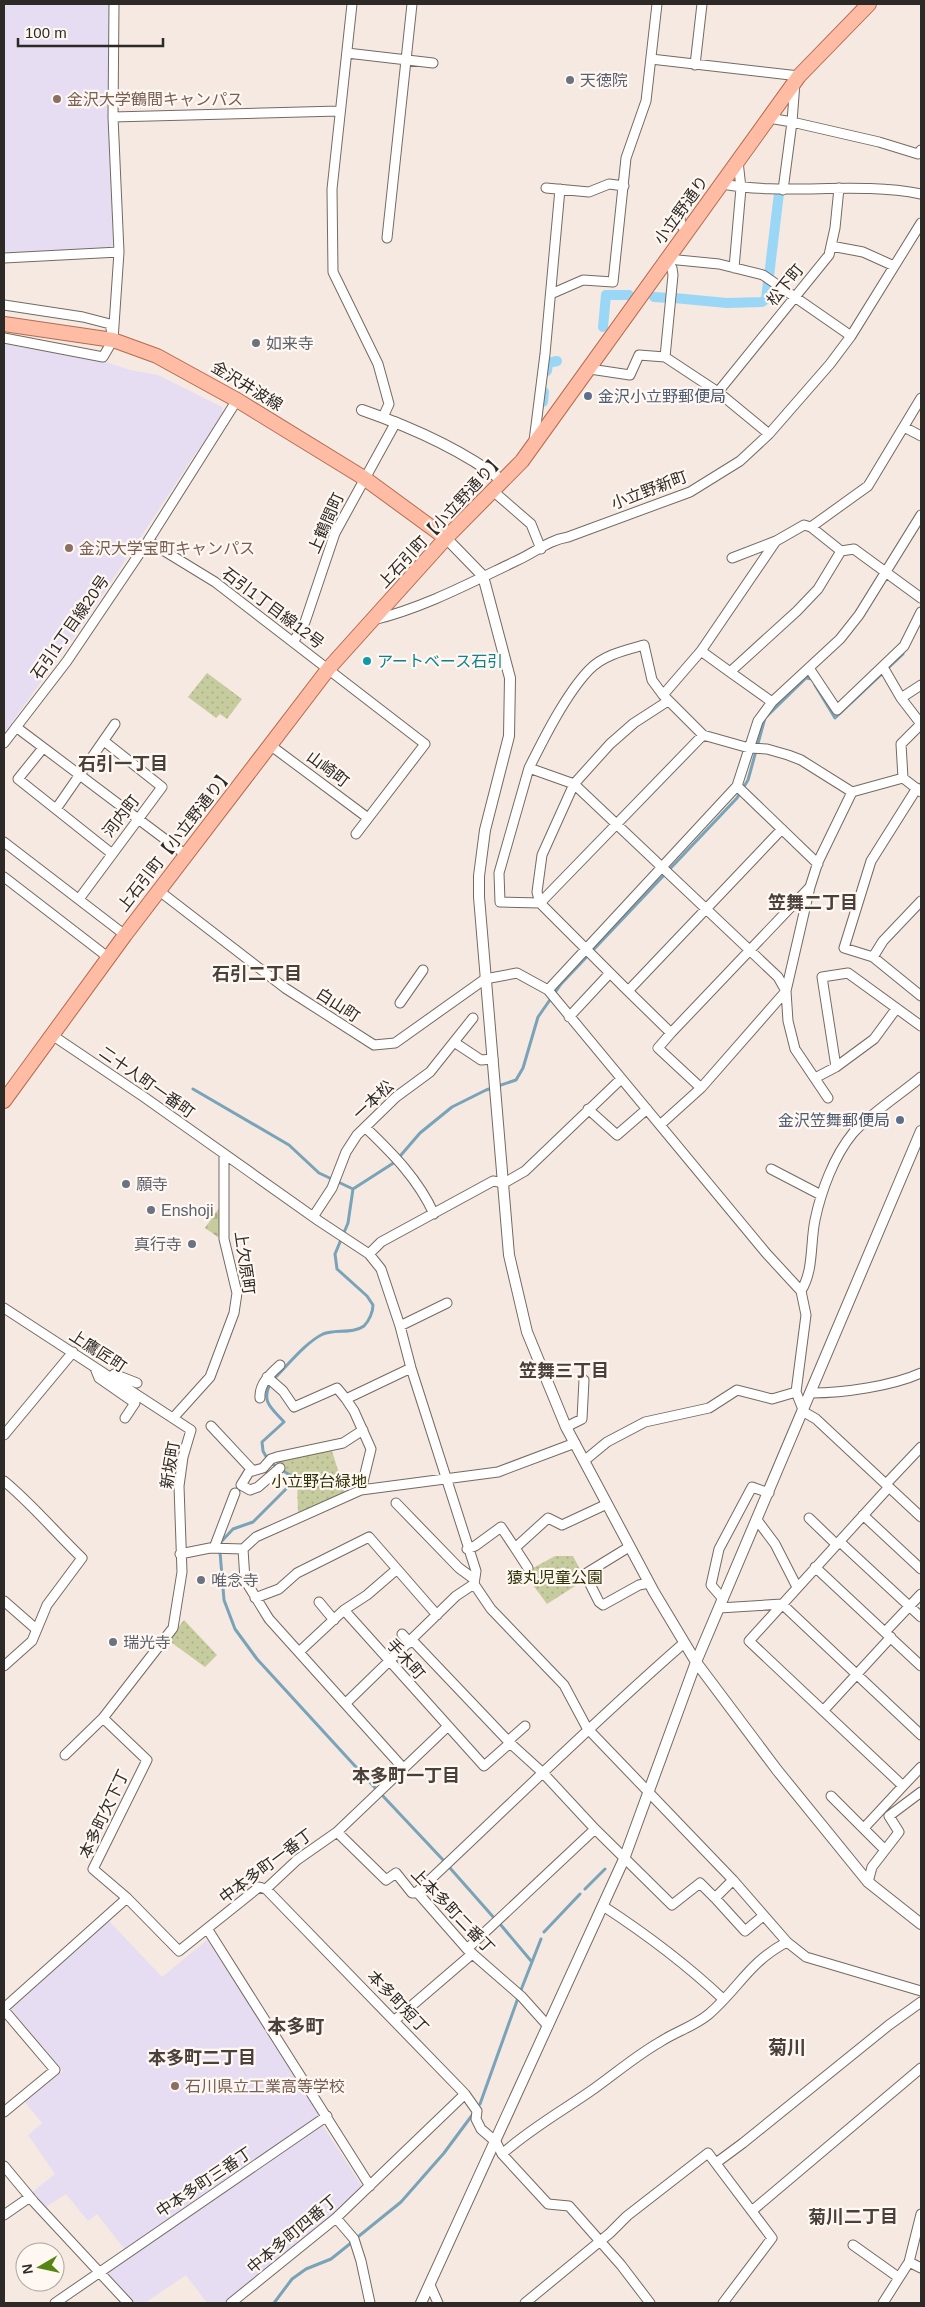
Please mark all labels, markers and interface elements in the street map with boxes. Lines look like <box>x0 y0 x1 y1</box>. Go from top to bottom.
scale bar <box>18 15 162 47</box>
text: 100 m <box>25 24 67 41</box>
place label: 天徳院 <box>580 72 628 89</box>
marker: 天徳院 <box>564 74 576 86</box>
place label: 金沢大学鶴間キャンパス <box>67 91 243 108</box>
marker: 金沢大学鶴間キャンパス <box>51 93 63 105</box>
street label: 小立野通り <box>651 173 711 247</box>
street label: 松下町 <box>763 261 807 309</box>
place label: 如来寺 <box>266 335 314 352</box>
marker: 如来寺 <box>250 337 262 349</box>
street label: 金沢井波線 <box>208 358 286 414</box>
place label: 金沢小立野郵便局 <box>598 388 726 405</box>
marker: 金沢小立野郵便局 <box>582 390 594 402</box>
street label: 上石引町【小立野通り】 <box>375 451 507 591</box>
street label: 小立野新町 <box>609 468 689 512</box>
street label: 上鶴間町 <box>305 490 347 556</box>
place label: 金沢大学宝町キャンパス <box>79 540 255 557</box>
marker: 金沢大学宝町キャンパス <box>63 542 75 554</box>
street label: 石引1丁目線12号 <box>219 564 327 652</box>
street label: 石引1丁目線20号 <box>28 572 112 682</box>
place label: アートベース石引 <box>377 653 503 670</box>
marker: アートベース石引 <box>361 655 373 667</box>
street label: 山崎町 <box>304 748 352 790</box>
district label: 石引一丁目 <box>78 754 168 774</box>
street label: 上石引町【小立野通り】 <box>114 765 236 915</box>
street label: 河内町 <box>100 792 142 840</box>
district label: 笠舞二丁目 <box>768 893 858 913</box>
district label: 石引二丁目 <box>212 964 302 984</box>
street label: 白山町 <box>313 985 363 1025</box>
street label: 二十人町一番町 <box>96 1043 198 1121</box>
street label: 一本松 <box>350 1077 396 1123</box>
place label: 金沢笠舞郵便局 <box>778 1112 890 1129</box>
marker: 金沢笠舞郵便局 <box>894 1114 906 1126</box>
place label: 願寺 <box>136 1176 168 1193</box>
marker: 願寺 <box>120 1178 132 1190</box>
place label: Enshoji <box>161 1202 213 1219</box>
marker: Enshoji <box>145 1204 157 1216</box>
street label: 上欠原町 <box>232 1230 258 1296</box>
place label: 真行寺 <box>134 1236 182 1253</box>
marker: 真行寺 <box>186 1238 198 1250</box>
street label: 上鷹匠町 <box>67 1326 129 1376</box>
district label: 笠舞三丁目 <box>519 1361 609 1381</box>
street label: 新坂町 <box>158 1440 182 1490</box>
park label: 小立野台緑地 <box>271 1473 367 1490</box>
park label: 猿丸児童公園 <box>507 1569 603 1586</box>
place label: 唯念寺 <box>211 1572 259 1589</box>
marker: 唯念寺 <box>195 1574 207 1586</box>
place label: 瑞光寺 <box>123 1634 171 1651</box>
street label: 手木町 <box>384 1635 428 1683</box>
marker: 瑞光寺 <box>107 1636 119 1648</box>
district label: 本多町一丁目 <box>352 1766 460 1786</box>
street label: 本多町欠下丁 <box>76 1767 132 1861</box>
street label: 中本多町一番丁 <box>216 1826 316 1906</box>
street label: 上本多町二番丁 <box>408 1865 498 1957</box>
street label: 本多町短丁 <box>364 1967 432 2037</box>
district label: 本多町 <box>267 2016 325 2037</box>
district label: 菊川 <box>768 2037 806 2058</box>
district label: 本多町二丁目 <box>148 2048 256 2068</box>
place label: 石川県立工業高等学校 <box>185 2078 345 2095</box>
marker: 石川県立工業高等学校 <box>169 2080 181 2092</box>
street label: 中本多町三番丁 <box>153 2144 255 2220</box>
street label: 中本多町四番丁 <box>244 2191 340 2277</box>
district label: 菊川二丁目 <box>808 2207 898 2227</box>
north arrow <box>15 2242 65 2292</box>
text: N <box>18 2263 36 2275</box>

